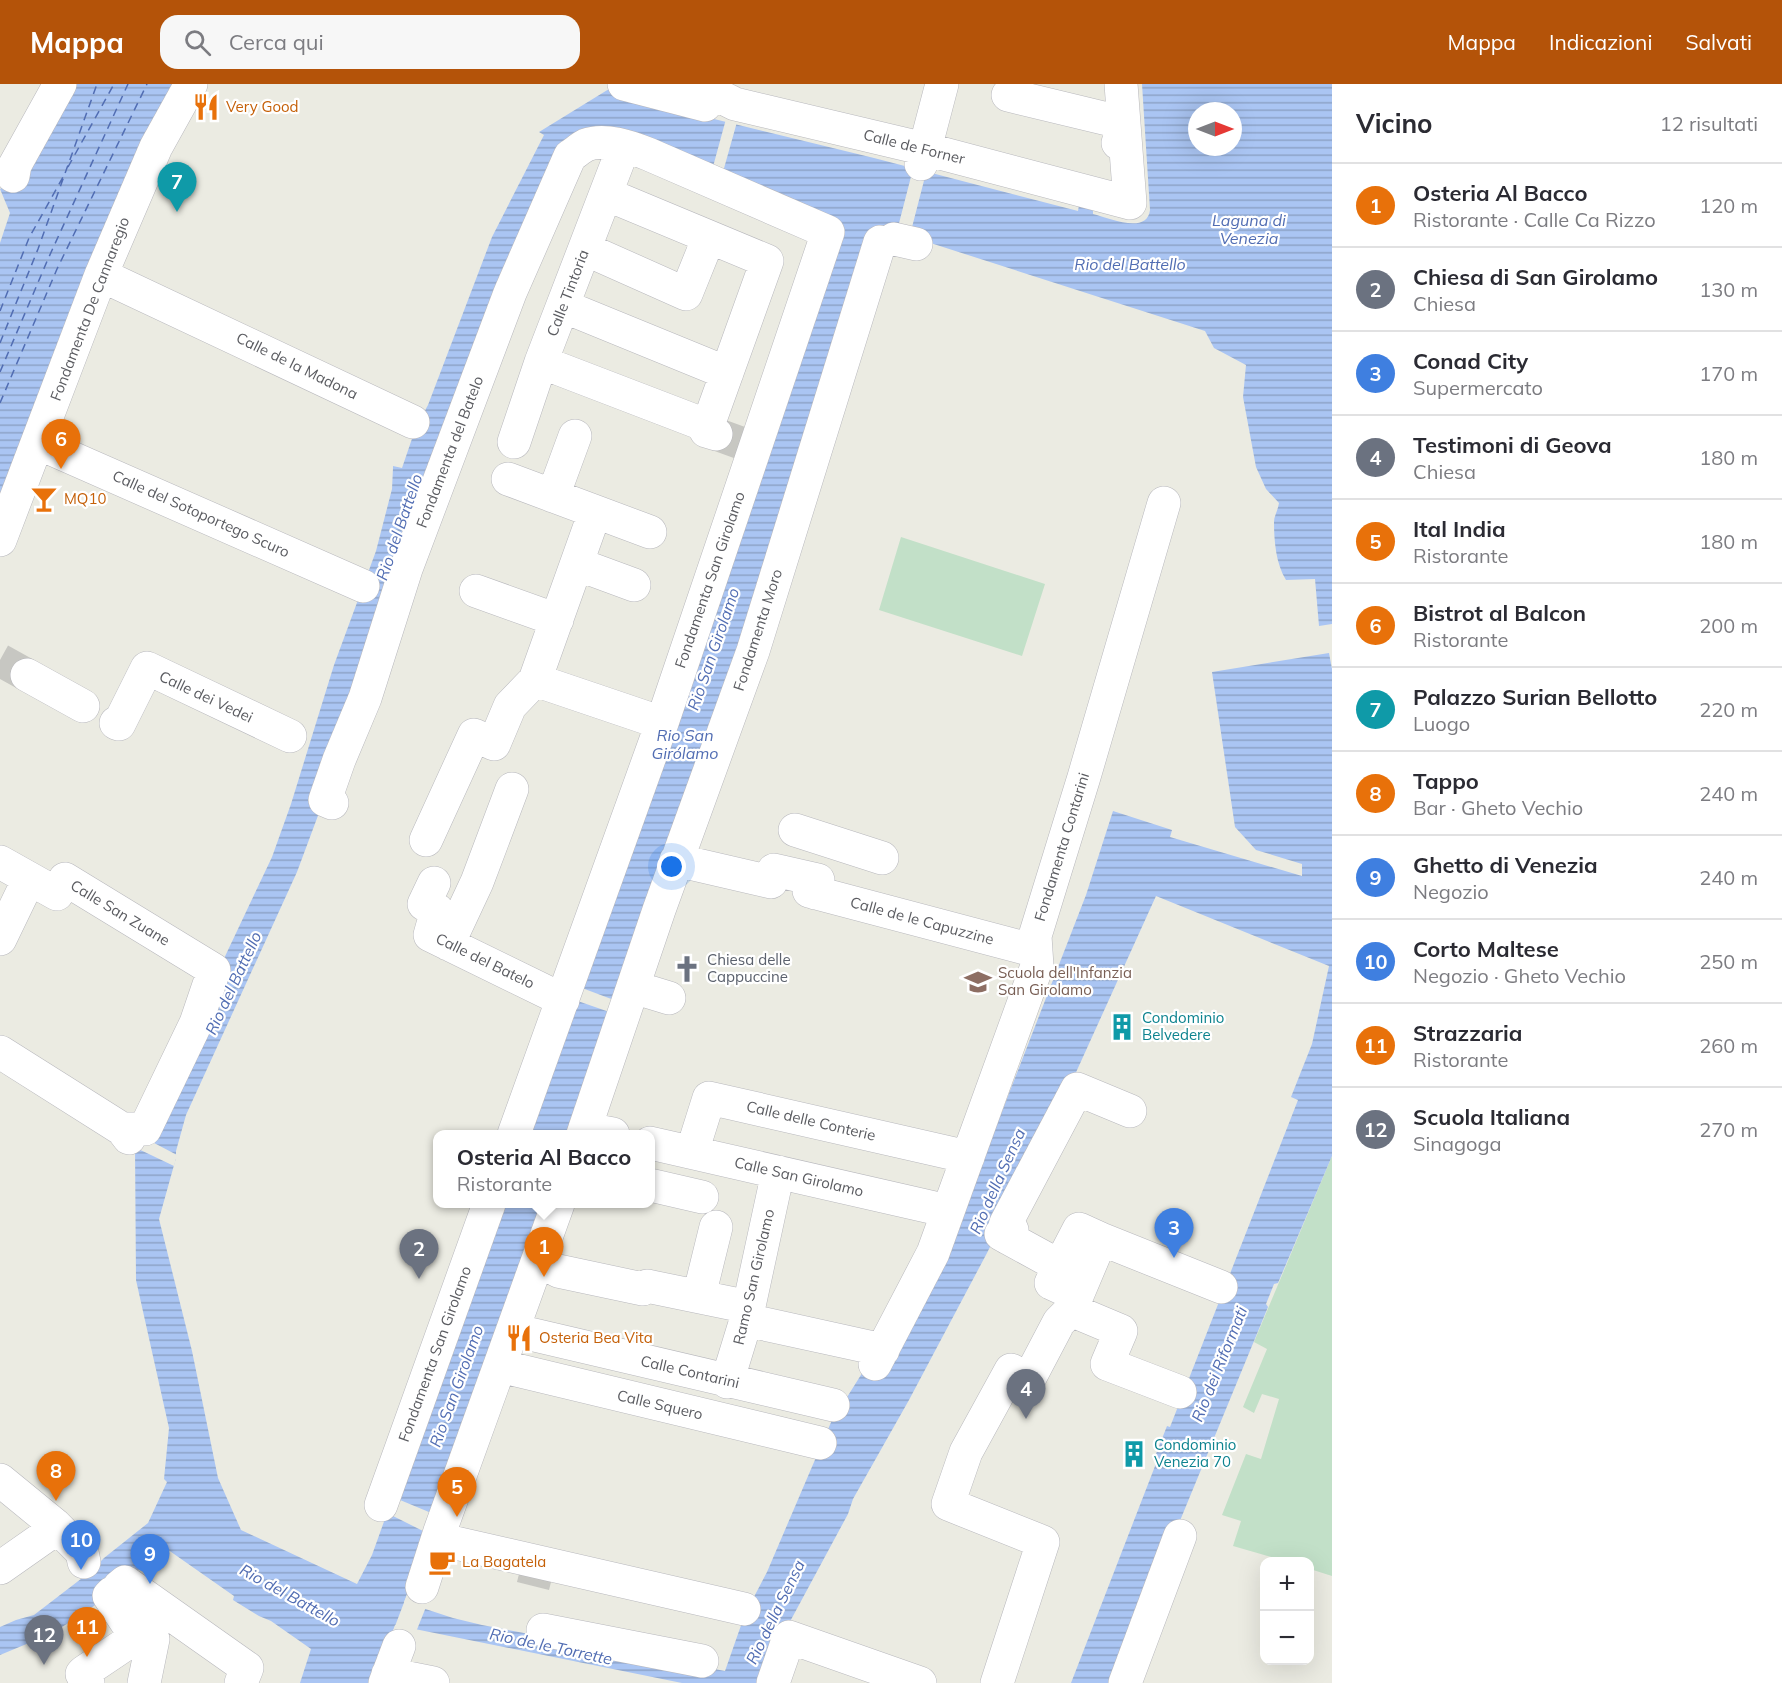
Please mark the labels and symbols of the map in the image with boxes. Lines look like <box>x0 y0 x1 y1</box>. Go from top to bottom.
restaurant icon: Very Good <box>191 92 221 122</box>
place label: Very Good <box>226 97 299 116</box>
north arrow <box>1188 102 1242 156</box>
street label: Calle de Forner <box>861 125 967 168</box>
pin: 7 <box>158 162 196 212</box>
water label: Laguna di Venezia <box>1212 210 1286 248</box>
street label: Fondamenta De Cannaregio <box>46 214 133 403</box>
street label: Calle Tintoria <box>542 247 593 339</box>
water label: Rio del Battello <box>1074 254 1186 274</box>
street label: Calle de la Madona <box>233 328 361 403</box>
street label: Fondamenta del Batelo <box>412 373 487 530</box>
pin: 6 <box>42 420 80 469</box>
street label: Calle del Sotoportego Scuro <box>110 466 293 561</box>
water label: Rio del Battello <box>371 471 427 583</box>
bar icon: MQ10 <box>29 484 59 514</box>
place label: MQ10 <box>64 489 106 508</box>
street label: Fondamenta San Girolamo <box>670 489 749 671</box>
street label: Fondamenta Moro <box>729 566 786 693</box>
water label: Rio San Girolamo <box>683 585 743 713</box>
street label: Calle dei Vedei <box>156 667 256 727</box>
water label: Rio San Girólamo <box>652 725 718 763</box>
street label: Fondamenta Contarini <box>1030 770 1093 924</box>
your location <box>657 852 686 881</box>
street label: Calle San Zuane <box>67 875 173 950</box>
street label: Calle de le Capuzzine <box>848 892 996 949</box>
water label: Rio del Battello <box>200 928 266 1038</box>
street label: Calle del Batelo <box>433 928 538 993</box>
place label: Chiesa delle Cappuccine <box>707 950 791 986</box>
church icon: Chiesa delle Cappuccine <box>672 954 702 984</box>
place label: Scuola dell'Infanzia San Girolamo <box>998 963 1132 999</box>
school or university icon: Scuola dell'Infanzia San Girolamo <box>963 967 993 997</box>
place label: Condominio Belvedere <box>1142 1008 1224 1044</box>
building icon: Condominio Belvedere <box>1107 1012 1137 1042</box>
street label: Calle delle Conterie <box>745 1096 878 1145</box>
water label: Rio della Sensa <box>965 1125 1029 1237</box>
street label: Calle San Girolamo <box>733 1152 866 1201</box>
street label: Ramo San Girolamo <box>729 1207 778 1347</box>
pin: 3 <box>1154 1208 1194 1258</box>
pin: 1 <box>524 1228 564 1277</box>
pin: 2 <box>400 1230 438 1279</box>
street label: Fondamenta San Girolamo <box>394 1263 475 1444</box>
water label: Rio dei Riformati <box>1187 1303 1251 1425</box>
water label: Rio San Girolamo <box>425 1322 487 1450</box>
restaurant icon: Osteria Bea Vita <box>504 1323 534 1353</box>
place label: Osteria Bea Vita <box>539 1328 653 1347</box>
street label: Calle Contarini <box>639 1351 741 1392</box>
pin: 4 <box>1006 1370 1046 1419</box>
street label: Calle Squero <box>615 1385 705 1424</box>
place label: Condominio Venezia 70 <box>1154 1435 1236 1471</box>
building icon: Condominio Venezia 70 <box>1119 1439 1149 1469</box>
pin: 8 <box>36 1452 76 1501</box>
pin: 5 <box>438 1468 476 1517</box>
pin: 10 <box>62 1520 100 1570</box>
pin: 9 <box>130 1534 170 1584</box>
cafe icon: La Bagatela <box>427 1547 457 1577</box>
place label: La Bagatela <box>462 1552 546 1571</box>
water label: Rio della Sensa <box>741 1556 809 1667</box>
water label: Rio del Battello <box>236 1559 344 1631</box>
pin: 11 <box>68 1608 106 1657</box>
pin: 12 <box>24 1616 63 1665</box>
water label: Rio de le Torrette <box>488 1623 614 1669</box>

